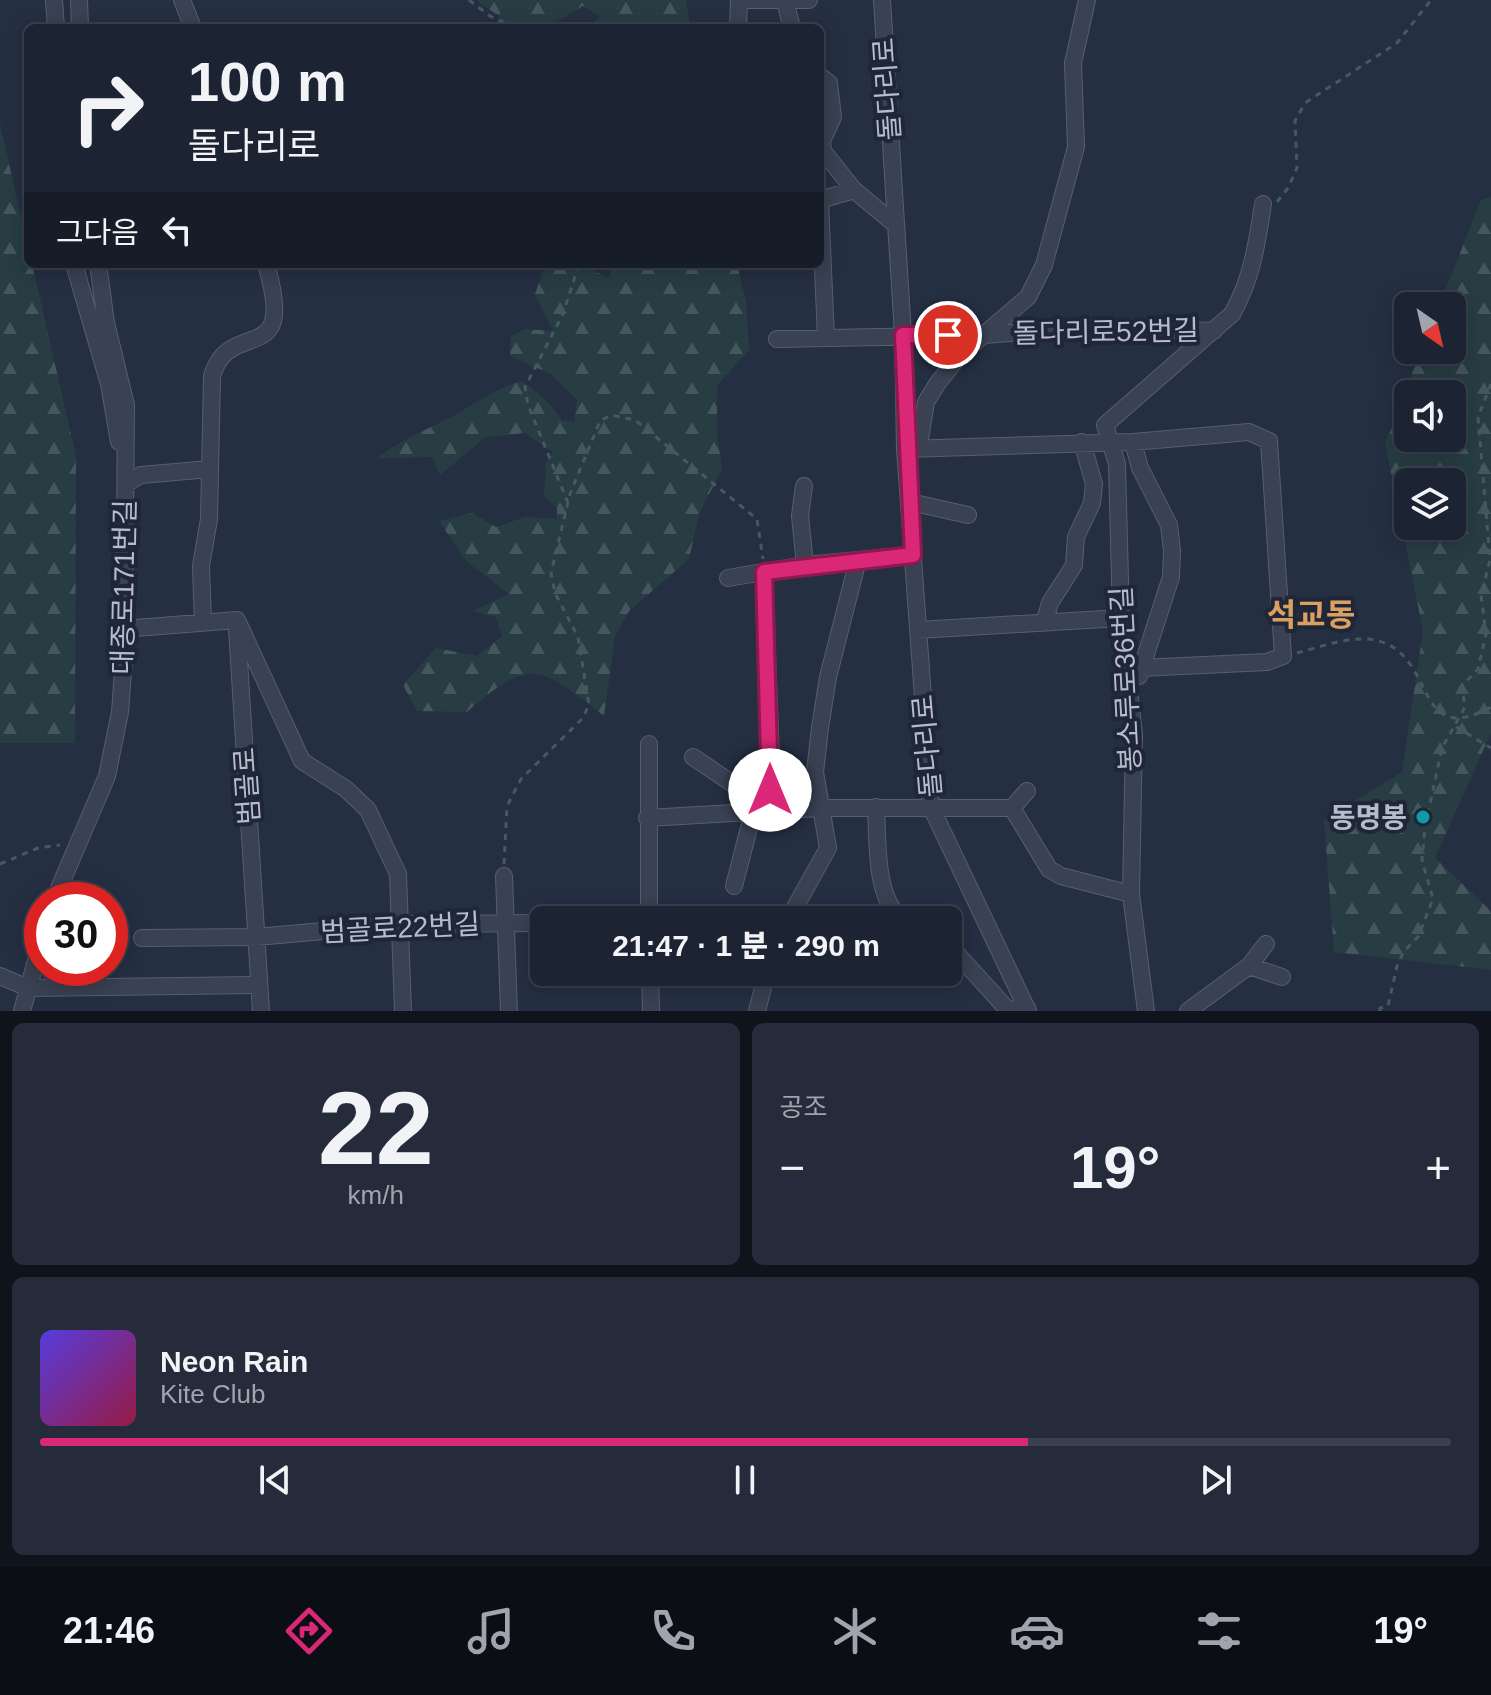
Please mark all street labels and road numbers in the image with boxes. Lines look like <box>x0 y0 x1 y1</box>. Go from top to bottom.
street label: 돌다리로 <box>868 37 906 141</box>
street label: 돌다리로52번길 <box>1013 315 1199 349</box>
street label: 대종로171번길 <box>107 499 141 675</box>
street label: 봉소루로36번길 <box>1106 585 1146 773</box>
street label: 돌다리로 <box>907 693 947 799</box>
street label: 범골로 <box>229 746 265 826</box>
street label: 범골로22번길 <box>319 908 481 948</box>

